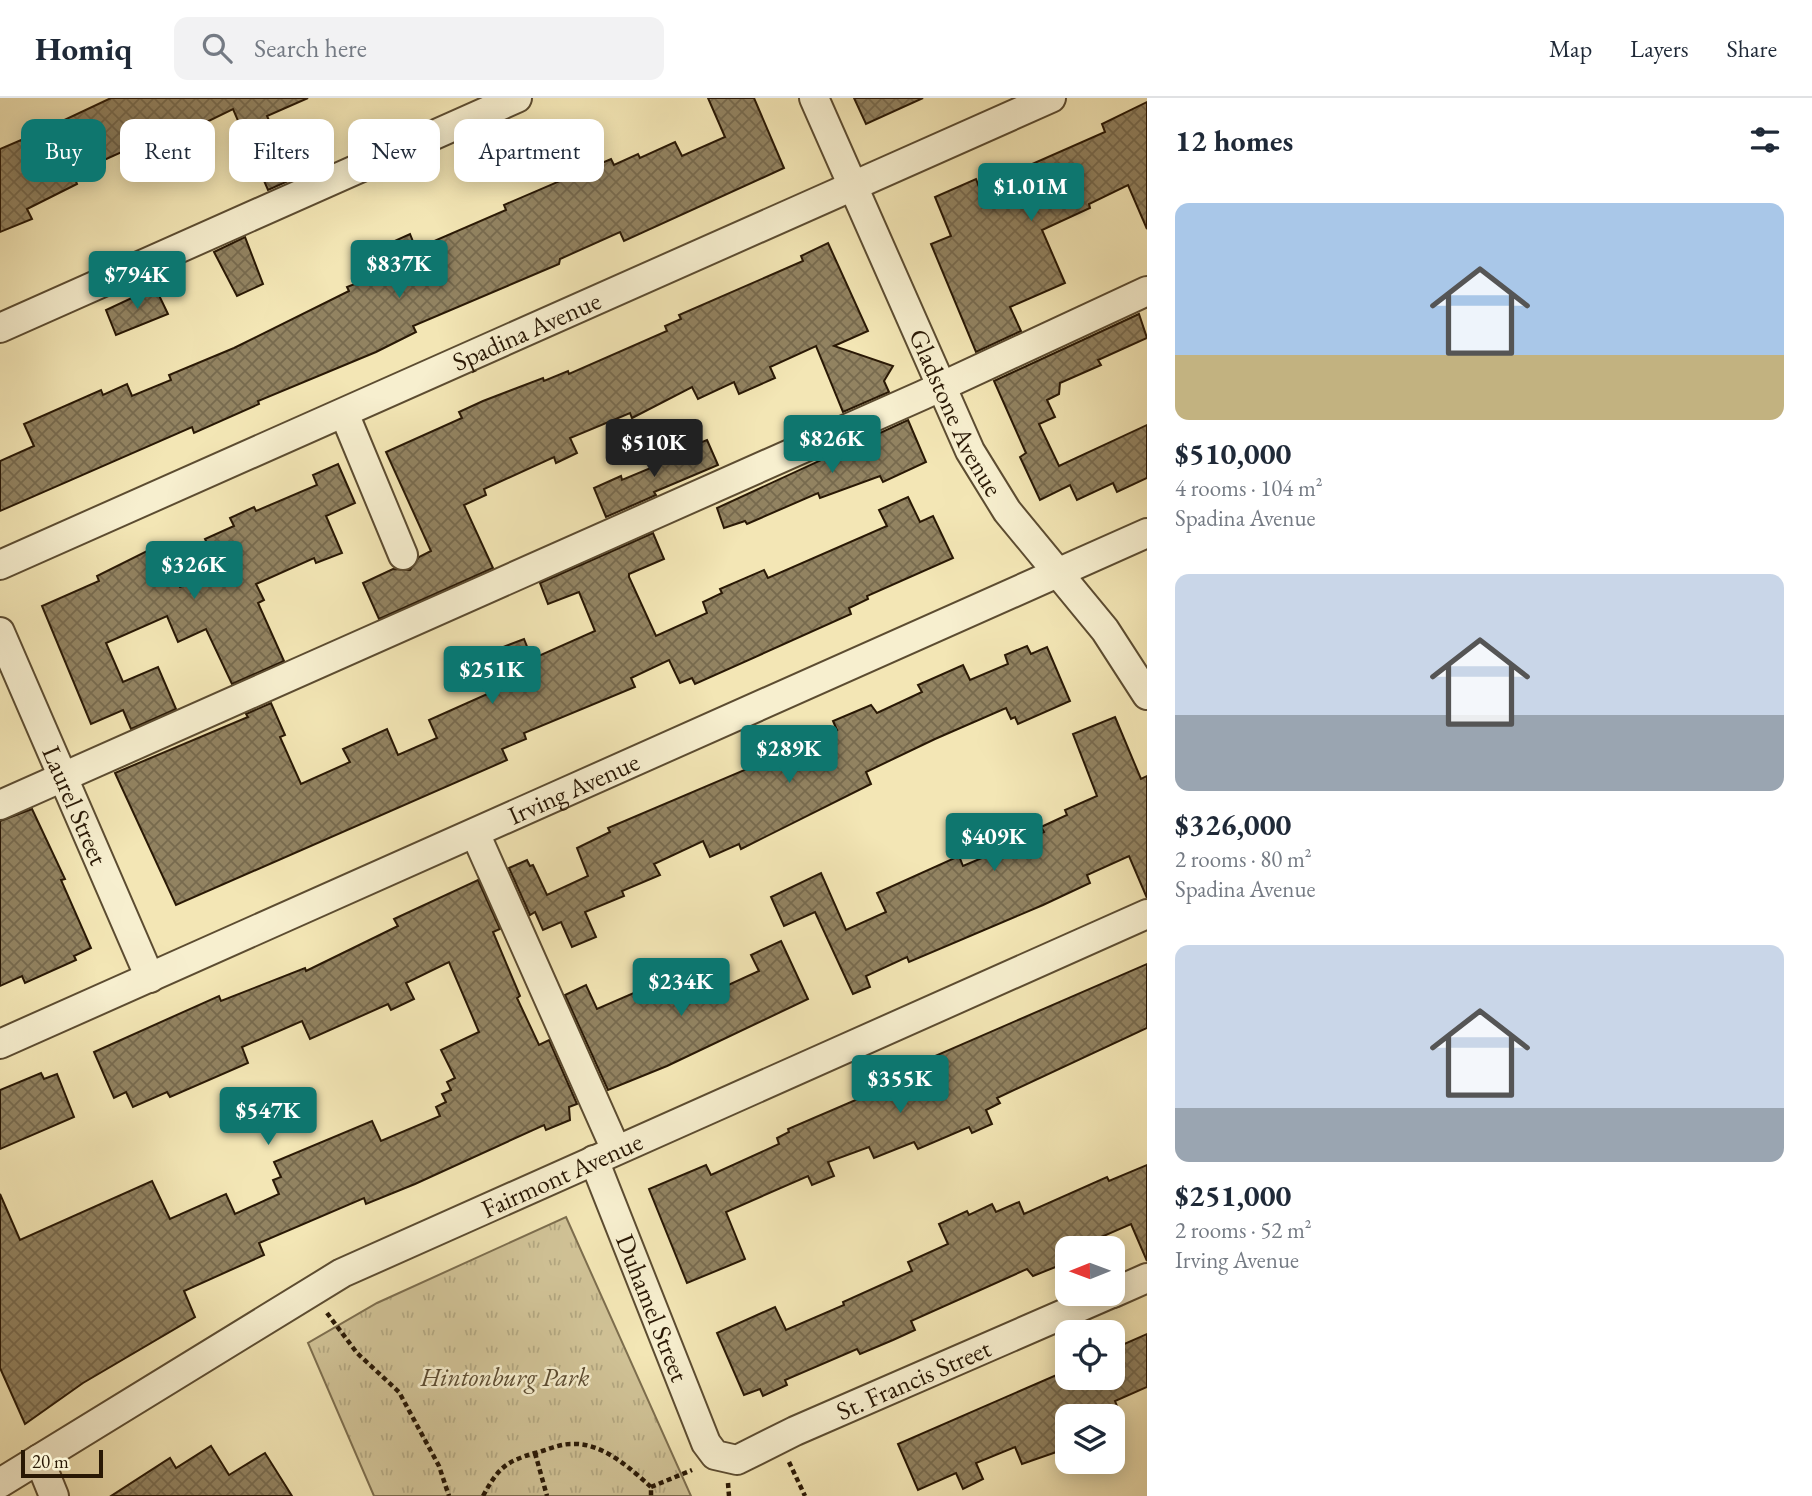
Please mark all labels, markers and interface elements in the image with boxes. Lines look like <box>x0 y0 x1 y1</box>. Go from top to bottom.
search box <box>174 17 664 80</box>
text: Homiq <box>35 27 132 70</box>
icon: search <box>198 29 236 67</box>
text: Search here <box>254 31 367 65</box>
text: Map <box>1549 33 1592 64</box>
text: Layers <box>1630 33 1689 64</box>
text: Share <box>1727 33 1777 64</box>
chip: Buy <box>21 119 106 182</box>
chip: Rent <box>120 119 215 182</box>
chip: Filters <box>229 119 334 182</box>
chip: New <box>348 119 440 182</box>
chip: Apartment <box>454 119 604 182</box>
text: 12 homes <box>1175 121 1293 160</box>
icon: filters <box>1746 121 1784 159</box>
pin: $1.01M <box>974 164 1088 223</box>
text: $1.01M <box>994 171 1068 201</box>
pin: $837K <box>350 240 448 300</box>
text: $837K <box>367 248 431 278</box>
icon: home <box>1417 248 1543 374</box>
pin: $794K <box>88 252 186 311</box>
text: $794K <box>105 259 169 289</box>
street label: Spadina Avenue <box>447 283 606 379</box>
street label: Gladstone Avenue <box>901 323 1011 503</box>
pin: $826K <box>783 416 881 475</box>
pin: $510K <box>605 420 703 479</box>
text: $826K <box>800 423 864 453</box>
text: $510K <box>622 427 686 457</box>
text: $510,000 <box>1175 434 1291 473</box>
text: 4 rooms · 104 m² <box>1175 473 1323 503</box>
text: Spadina Avenue <box>1175 503 1316 533</box>
pin: $326K <box>145 542 243 601</box>
text: $326K <box>162 549 226 579</box>
icon: home <box>1417 619 1543 745</box>
pin: $251K <box>443 646 541 706</box>
text: $251K <box>460 654 524 684</box>
pin: $289K <box>740 726 838 785</box>
text: $289K <box>757 733 821 763</box>
street label: Laurel Street <box>34 741 116 870</box>
street label: Irving Avenue <box>503 744 645 832</box>
text: $326,000 <box>1175 805 1291 844</box>
pin: $409K <box>945 814 1043 873</box>
text: $409K <box>962 821 1026 851</box>
text: 2 rooms · 80 m² <box>1175 844 1312 874</box>
text: Spadina Avenue <box>1175 874 1316 904</box>
pin: $234K <box>632 958 730 1018</box>
text: $234K <box>649 966 713 996</box>
icon: home <box>1417 990 1543 1116</box>
pin: $355K <box>851 1056 949 1115</box>
text: $355K <box>868 1063 932 1093</box>
pin: $547K <box>219 1088 317 1147</box>
text: $547K <box>236 1095 300 1125</box>
street label: Fairmont Avenue <box>476 1124 648 1226</box>
text: $251,000 <box>1175 1176 1291 1215</box>
text: 2 rooms · 52 m² <box>1175 1215 1312 1245</box>
street label: Duhamel Street <box>608 1229 697 1387</box>
north arrow <box>1055 1236 1125 1306</box>
map controls <box>1055 1236 1125 1474</box>
text: Irving Avenue <box>1175 1245 1299 1275</box>
button: locate <box>1055 1320 1125 1390</box>
street label: St. Francis Street <box>831 1331 996 1428</box>
park label: Hintonburg Park <box>420 1360 590 1394</box>
button: layers <box>1055 1404 1125 1474</box>
scale bar <box>21 1447 103 1479</box>
text: 20 m <box>32 1449 69 1474</box>

